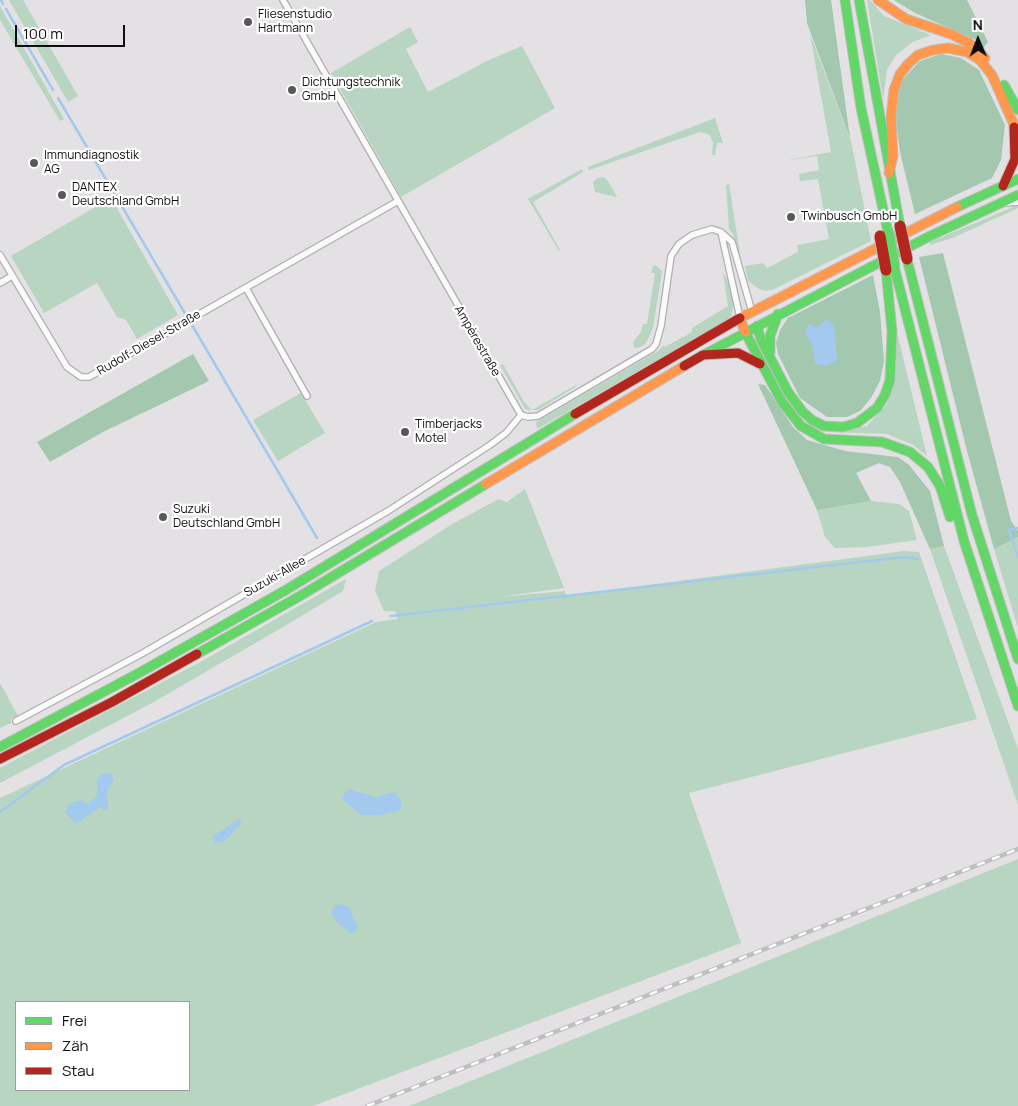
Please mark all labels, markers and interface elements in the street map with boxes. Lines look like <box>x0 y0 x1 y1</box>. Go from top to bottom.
place label: Fliesenstudio Hartmann <box>258 8 332 36</box>
scale bar <box>18 15 128 47</box>
north arrow <box>953 15 1003 65</box>
text: N <box>973 15 983 34</box>
marker: Fliesenstudio Hartmann <box>242 16 254 28</box>
text: 100 m <box>23 23 63 44</box>
place label: Dichtungstechnik GmbH <box>302 76 400 104</box>
marker: Dichtungstechnik GmbH <box>286 84 298 96</box>
place label: Immundiagnostik AG <box>44 149 139 177</box>
marker: Immundiagnostik AG <box>28 157 40 169</box>
place label: DANTEX Deutschland GmbH <box>72 181 179 209</box>
marker: DANTEX Deutschland GmbH <box>56 189 68 201</box>
place label: Twinbusch GmbH <box>801 210 897 224</box>
marker: Twinbusch GmbH <box>785 211 797 223</box>
street label: Ampèrestraße <box>451 303 503 379</box>
street label: Rudolf-Diesel-Straße <box>95 307 203 379</box>
place label: Timberjacks Motel <box>415 418 482 446</box>
marker: Timberjacks Motel <box>399 426 411 438</box>
place label: Suzuki Deutschland GmbH <box>173 503 280 531</box>
marker: Suzuki Deutschland GmbH <box>157 511 169 523</box>
street label: Suzuki-Allee <box>242 554 308 600</box>
legend <box>15 1001 190 1091</box>
text: Frei <box>62 1010 87 1031</box>
text: Zäh <box>62 1035 88 1056</box>
text: Stau <box>62 1060 95 1081</box>

